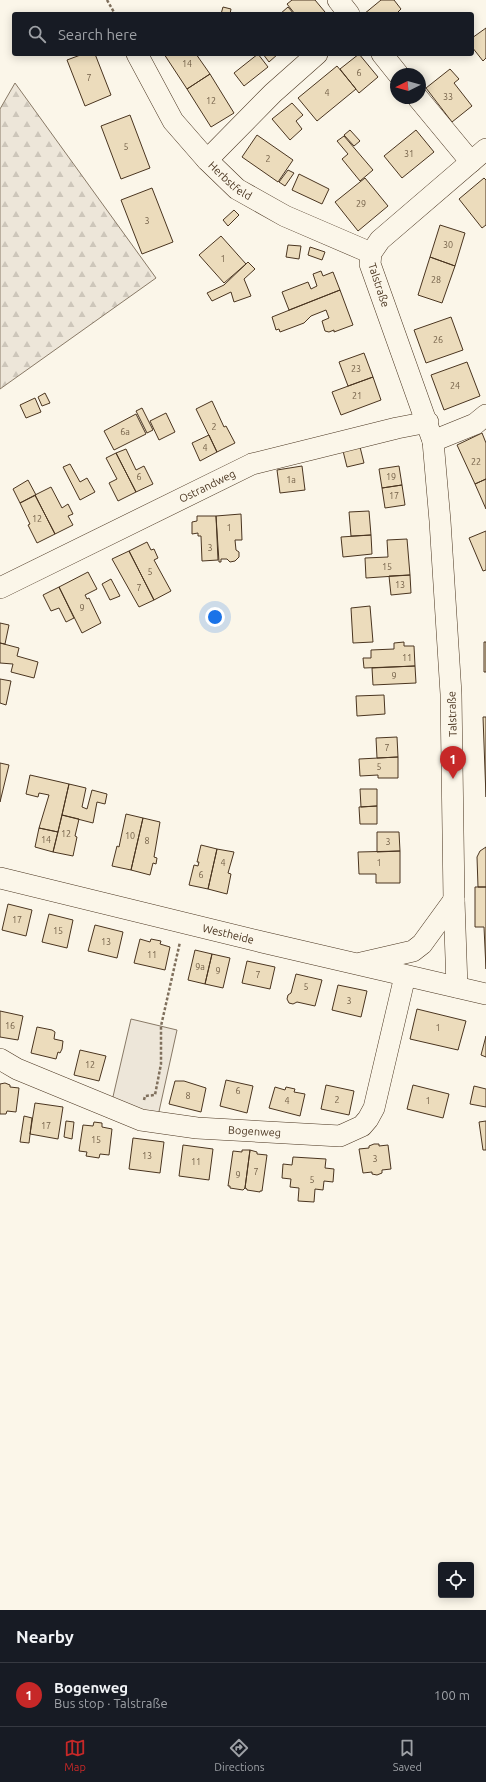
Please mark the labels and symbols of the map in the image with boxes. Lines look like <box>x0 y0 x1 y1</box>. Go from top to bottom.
house number: 14 <box>182 59 192 69</box>
house number: 6 <box>356 68 362 78</box>
north arrow <box>390 68 426 104</box>
house number: 7 <box>86 73 92 83</box>
house number: 4 <box>324 88 330 98</box>
house number: 33 <box>443 92 453 102</box>
house number: 12 <box>206 96 216 106</box>
house number: 5 <box>123 142 129 152</box>
house number: 31 <box>404 149 414 159</box>
house number: 2 <box>265 154 271 164</box>
street label: Herbstfeld <box>206 159 254 202</box>
house number: 29 <box>356 199 366 209</box>
house number: 3 <box>144 216 150 226</box>
house number: 30 <box>443 240 453 250</box>
house number: 1 <box>220 254 226 264</box>
street label: Talstraße <box>366 261 392 309</box>
house number: 28 <box>431 275 441 285</box>
house number: 26 <box>433 335 443 345</box>
house number: 23 <box>351 364 361 374</box>
house number: 24 <box>450 381 460 391</box>
house number: 21 <box>352 391 362 401</box>
house number: 2 <box>211 422 217 432</box>
house number: 6a <box>120 427 130 437</box>
house number: 4 <box>202 443 208 453</box>
house number: 22 <box>471 457 481 467</box>
street label: Ostrandweg <box>177 467 237 505</box>
house number: 6 <box>136 472 142 482</box>
house number: 19 <box>386 472 396 482</box>
house number: 1a <box>286 475 296 485</box>
house number: 17 <box>389 491 399 501</box>
house number: 12 <box>32 514 42 524</box>
house number: 1 <box>226 523 232 533</box>
house number: 3 <box>207 543 213 553</box>
house number: 15 <box>382 562 392 572</box>
house number: 5 <box>147 567 153 577</box>
house number: 13 <box>395 580 405 590</box>
house number: 7 <box>136 583 142 593</box>
house number: 9 <box>79 603 85 613</box>
your location <box>205 607 225 627</box>
house number: 11 <box>402 653 412 663</box>
house number: 9 <box>391 671 397 681</box>
street label: Talstraße <box>445 691 459 737</box>
house number: 7 <box>384 743 390 753</box>
pin: 1 <box>440 746 466 779</box>
house number: 5 <box>376 762 382 772</box>
house number: 12 <box>61 829 71 839</box>
house number: 10 <box>125 831 135 841</box>
house number: 14 <box>41 835 51 845</box>
house number: 8 <box>144 836 150 846</box>
house number: 3 <box>385 837 391 847</box>
house number: 4 <box>220 858 226 868</box>
house number: 1 <box>376 858 382 868</box>
house number: 6 <box>198 870 204 880</box>
house number: 17 <box>12 915 22 925</box>
street label: Westheide <box>201 922 255 946</box>
house number: 15 <box>53 926 63 936</box>
house number: 13 <box>101 937 111 947</box>
house number: 11 <box>147 950 157 960</box>
house number: 9a <box>195 962 205 972</box>
house number: 9 <box>215 966 221 976</box>
house number: 7 <box>255 970 261 980</box>
house number: 5 <box>303 982 309 992</box>
house number: 3 <box>346 996 352 1006</box>
house number: 16 <box>5 1021 15 1031</box>
house number: 1 <box>435 1023 441 1033</box>
house number: 12 <box>85 1060 95 1070</box>
house number: 6 <box>235 1086 241 1096</box>
house number: 8 <box>185 1091 191 1101</box>
house number: 2 <box>334 1095 340 1105</box>
house number: 4 <box>284 1096 290 1106</box>
house number: 1 <box>425 1096 431 1106</box>
house number: 17 <box>41 1121 51 1131</box>
street label: Bogenweg <box>228 1124 281 1139</box>
house number: 15 <box>91 1135 101 1145</box>
house number: 13 <box>142 1151 152 1161</box>
house number: 3 <box>372 1154 378 1164</box>
house number: 11 <box>191 1157 201 1167</box>
house number: 7 <box>253 1167 259 1177</box>
house number: 9 <box>235 1170 241 1180</box>
house number: 5 <box>309 1175 315 1185</box>

